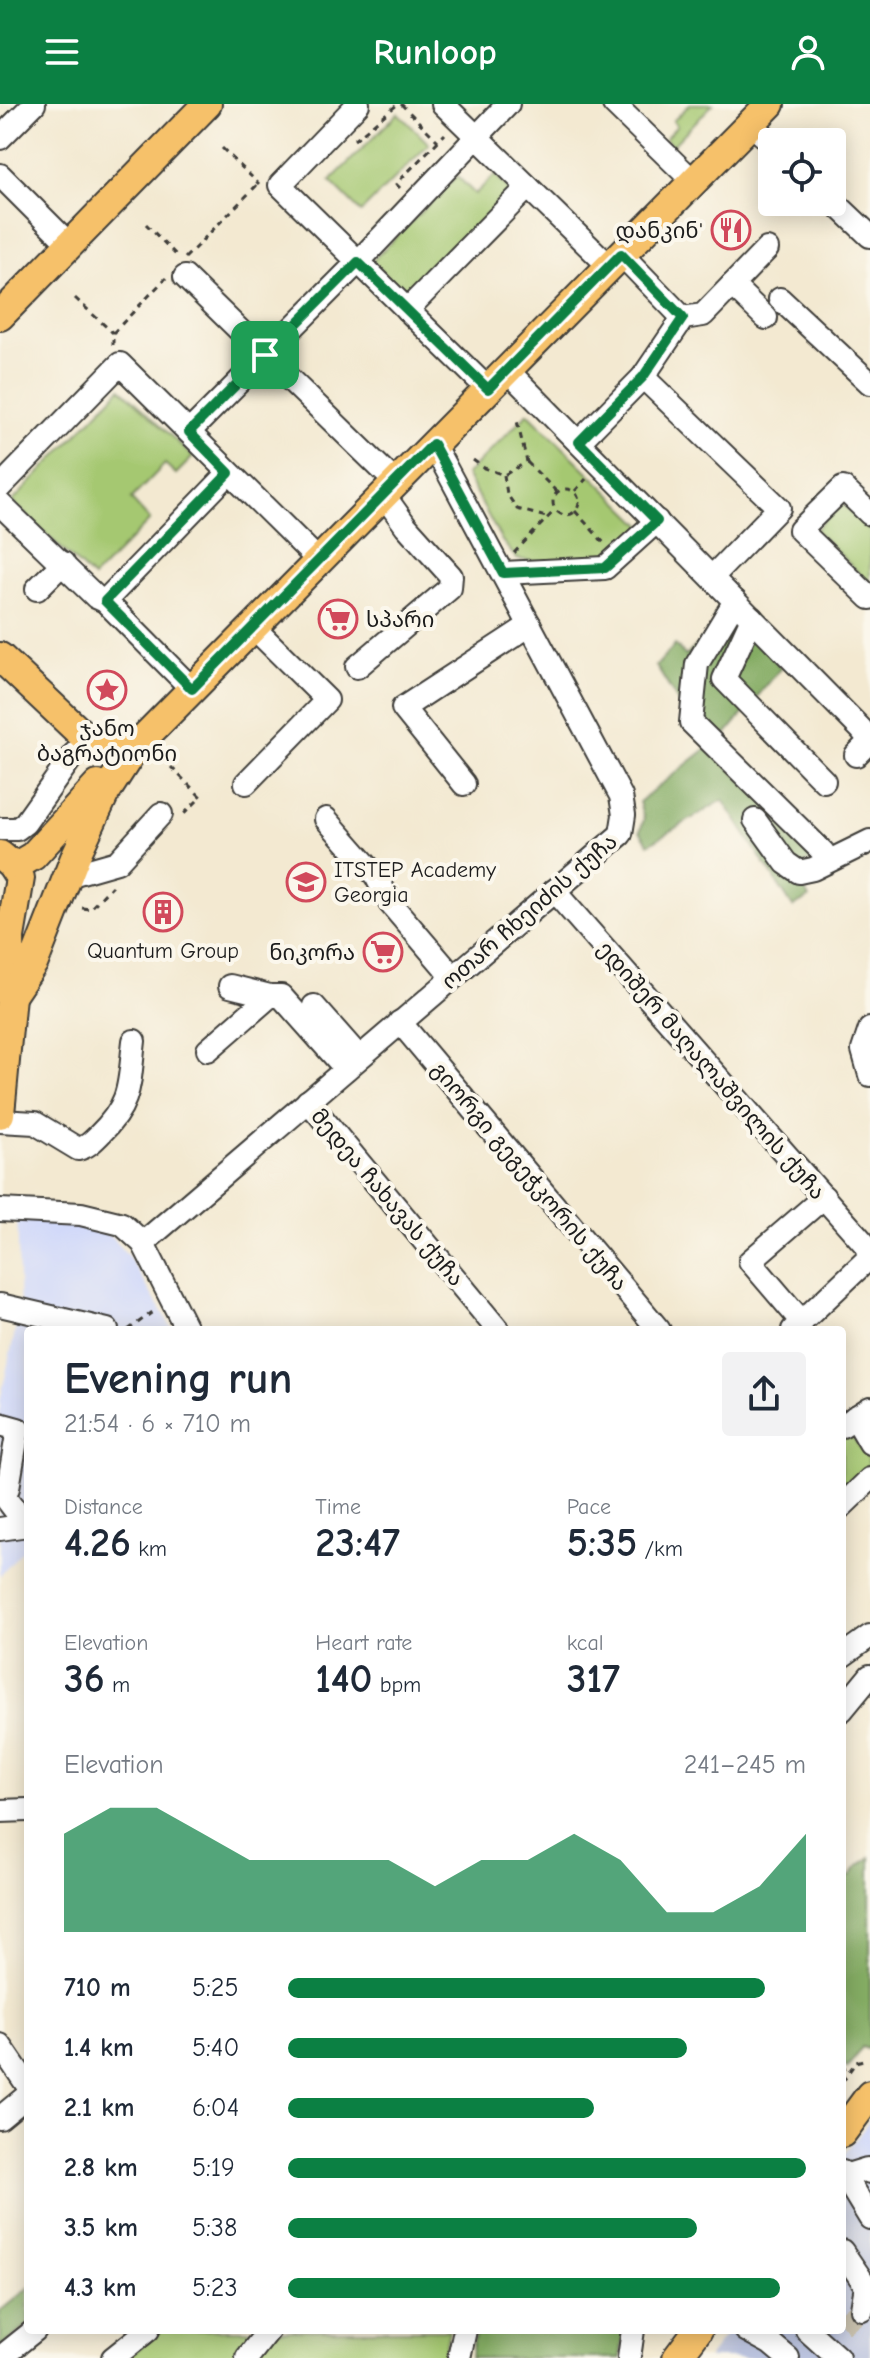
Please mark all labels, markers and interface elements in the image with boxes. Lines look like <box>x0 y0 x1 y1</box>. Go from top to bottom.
icon: menu <box>40 30 84 74</box>
icon: person <box>786 30 830 74</box>
text: Runloop <box>373 32 497 73</box>
map controls <box>758 128 846 216</box>
button: locate <box>758 128 846 216</box>
restaurant icon: დანკინ' <box>710 209 752 251</box>
place label: დანკინ' <box>616 218 703 244</box>
pin <box>231 321 299 389</box>
icon: arrive <box>243 333 287 377</box>
supermarket icon: სპარი <box>317 598 359 640</box>
place label: სპარი <box>366 607 434 633</box>
place icon: ჯანო ბაგრატიონი <box>86 669 128 711</box>
place label: ჯანო ბაგრატიონი <box>37 716 177 767</box>
street label: ოთარ ჩხეიძის ქუჩა <box>437 829 623 995</box>
place label: ITSTEP Academy Georgia <box>334 857 496 908</box>
school or university icon: ITSTEP Academy Georgia <box>285 861 327 903</box>
building icon: Quantum Group <box>142 891 184 933</box>
supermarket icon: ნიკორა <box>362 931 404 973</box>
street label: ედიშერ მაღალაშვილის ქუჩა <box>592 936 831 1205</box>
place label: Quantum Group <box>87 938 239 964</box>
place label: ნიკორა <box>269 940 355 966</box>
street label: გიორგი გეგეჭკორის ქუჩა <box>426 1057 633 1296</box>
street label: მედეა ჩახავას ქუჩა <box>305 1104 469 1292</box>
button: share <box>722 1352 806 1436</box>
text: Evening run <box>64 1353 292 1404</box>
text: 21:54 · 6 × 710 m <box>64 1409 251 1439</box>
text: Distance <box>64 1494 143 1520</box>
text: Time <box>315 1494 361 1520</box>
text: Pace <box>567 1494 611 1520</box>
text: 4.26 <box>64 1520 131 1566</box>
text: 23:47 <box>315 1520 400 1566</box>
text: 5:35 <box>567 1520 637 1566</box>
text: km <box>131 1536 167 1562</box>
text: /km <box>637 1536 683 1562</box>
text: Elevation <box>64 1630 148 1656</box>
text: Heart rate <box>315 1630 412 1656</box>
text: kcal <box>567 1630 604 1656</box>
text: 36 <box>64 1656 105 1702</box>
text: 140 <box>315 1656 372 1702</box>
text: 317 <box>567 1656 620 1702</box>
text: m <box>105 1672 130 1698</box>
text: bpm <box>372 1672 421 1698</box>
text: Elevation <box>64 1750 164 1780</box>
text: 241–245 m <box>684 1750 806 1780</box>
text: 710 m <box>64 1973 131 2003</box>
text: 5:25 <box>192 1973 239 2003</box>
text: 1.4 km <box>64 2033 134 2063</box>
text: 5:40 <box>192 2033 239 2063</box>
text: 2.1 km <box>64 2093 135 2123</box>
text: 6:04 <box>192 2093 239 2123</box>
text: 2.8 km <box>64 2153 138 2183</box>
text: 5:19 <box>192 2153 235 2183</box>
text: 3.5 km <box>64 2213 138 2243</box>
text: 5:38 <box>192 2213 237 2243</box>
text: 4.3 km <box>64 2273 136 2303</box>
text: 5:23 <box>192 2273 238 2303</box>

